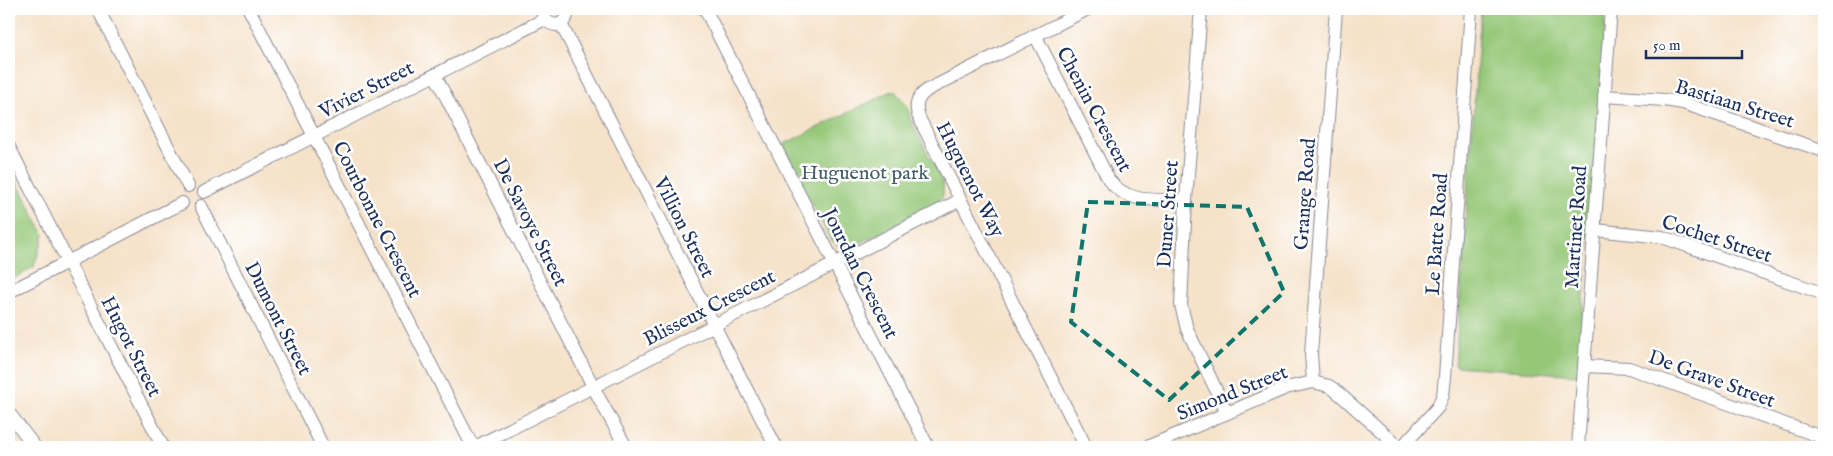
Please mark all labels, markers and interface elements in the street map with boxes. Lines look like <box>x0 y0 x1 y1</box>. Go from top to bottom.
scale bar <box>1646 28 1742 60</box>
text: 50 m <box>1653 36 1681 55</box>
street label: Chenin Crescent <box>1050 43 1137 177</box>
street label: Vivier Street <box>314 56 418 125</box>
street label: Bastiaan Street <box>1672 74 1797 134</box>
street label: Huguenot Way <box>930 118 1010 242</box>
street label: Courbonne Crescent <box>326 137 427 302</box>
street label: Grange Road <box>1289 137 1322 251</box>
street label: De Savoye Street <box>487 154 573 291</box>
street label: Duner Street <box>1152 159 1185 269</box>
park label: Huguenot park <box>801 161 929 186</box>
street label: Martinet Road <box>1560 164 1593 289</box>
street label: Villion Street <box>647 172 720 282</box>
street label: Le Batte Road <box>1421 172 1454 296</box>
street label: Jourdan Crescent <box>815 202 903 343</box>
street label: Cochet Street <box>1658 210 1775 269</box>
street label: Dumont Street <box>238 258 317 380</box>
street label: Blisseux Crescent <box>640 264 780 352</box>
street label: Hugot Street <box>95 292 167 401</box>
street label: De Grave Street <box>1645 345 1778 414</box>
street label: Simond Street <box>1174 360 1292 427</box>

